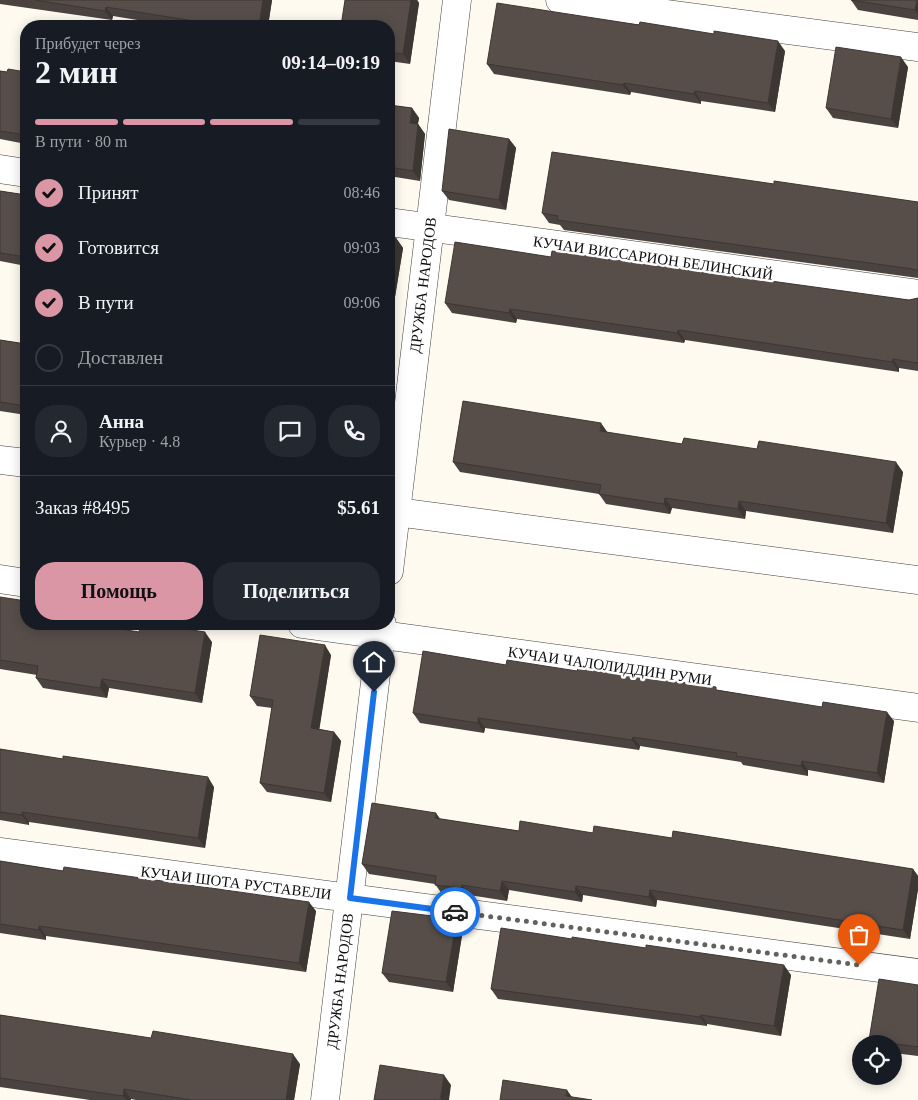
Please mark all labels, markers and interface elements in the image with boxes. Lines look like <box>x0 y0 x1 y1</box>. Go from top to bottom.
text: Прибудет через <box>35 35 141 52</box>
text: 09:14–09:19 <box>282 52 380 73</box>
text: 2 мин <box>35 54 118 90</box>
text: В пути · 80 m <box>35 133 128 150</box>
icon: check <box>35 179 63 207</box>
text: Принят <box>78 182 139 203</box>
text: 08:46 <box>344 184 380 201</box>
street label: ДРУЖБА НАРОДОВ <box>407 216 439 354</box>
street label: КУЧАИ ВИССАРИОН БЕЛИНСКИЙ <box>532 233 774 283</box>
icon: check <box>35 234 63 262</box>
text: Готовится <box>78 237 159 258</box>
text: 09:03 <box>344 239 380 256</box>
icon: check <box>35 289 63 317</box>
text: В пути <box>78 292 134 313</box>
text: 09:06 <box>344 294 380 311</box>
text: Доставлен <box>78 347 163 368</box>
button: person <box>35 405 87 457</box>
button: chat <box>264 405 316 457</box>
button: phone <box>328 405 380 457</box>
text: Анна <box>99 411 144 432</box>
text: Курьер · 4.8 <box>99 433 180 450</box>
text: Заказ #8495 <box>35 497 130 518</box>
text: $5.61 <box>337 497 380 518</box>
button: Помощь <box>35 562 203 620</box>
button: Поделиться <box>213 562 380 620</box>
pin <box>353 641 395 692</box>
street label: КУЧАИ ЧАЛОЛИДДИН РУМИ <box>507 644 713 688</box>
icon: home <box>360 648 388 676</box>
street label: КУЧАИ ШОТА РУСТАВЕЛИ <box>140 863 333 903</box>
courier <box>430 887 480 937</box>
icon: car <box>441 898 469 926</box>
street label: ДРУЖБА НАРОДОВ <box>324 912 356 1050</box>
pin <box>838 914 880 965</box>
icon: bag <box>845 921 873 949</box>
map controls <box>852 1035 902 1085</box>
button: locate <box>852 1035 902 1085</box>

